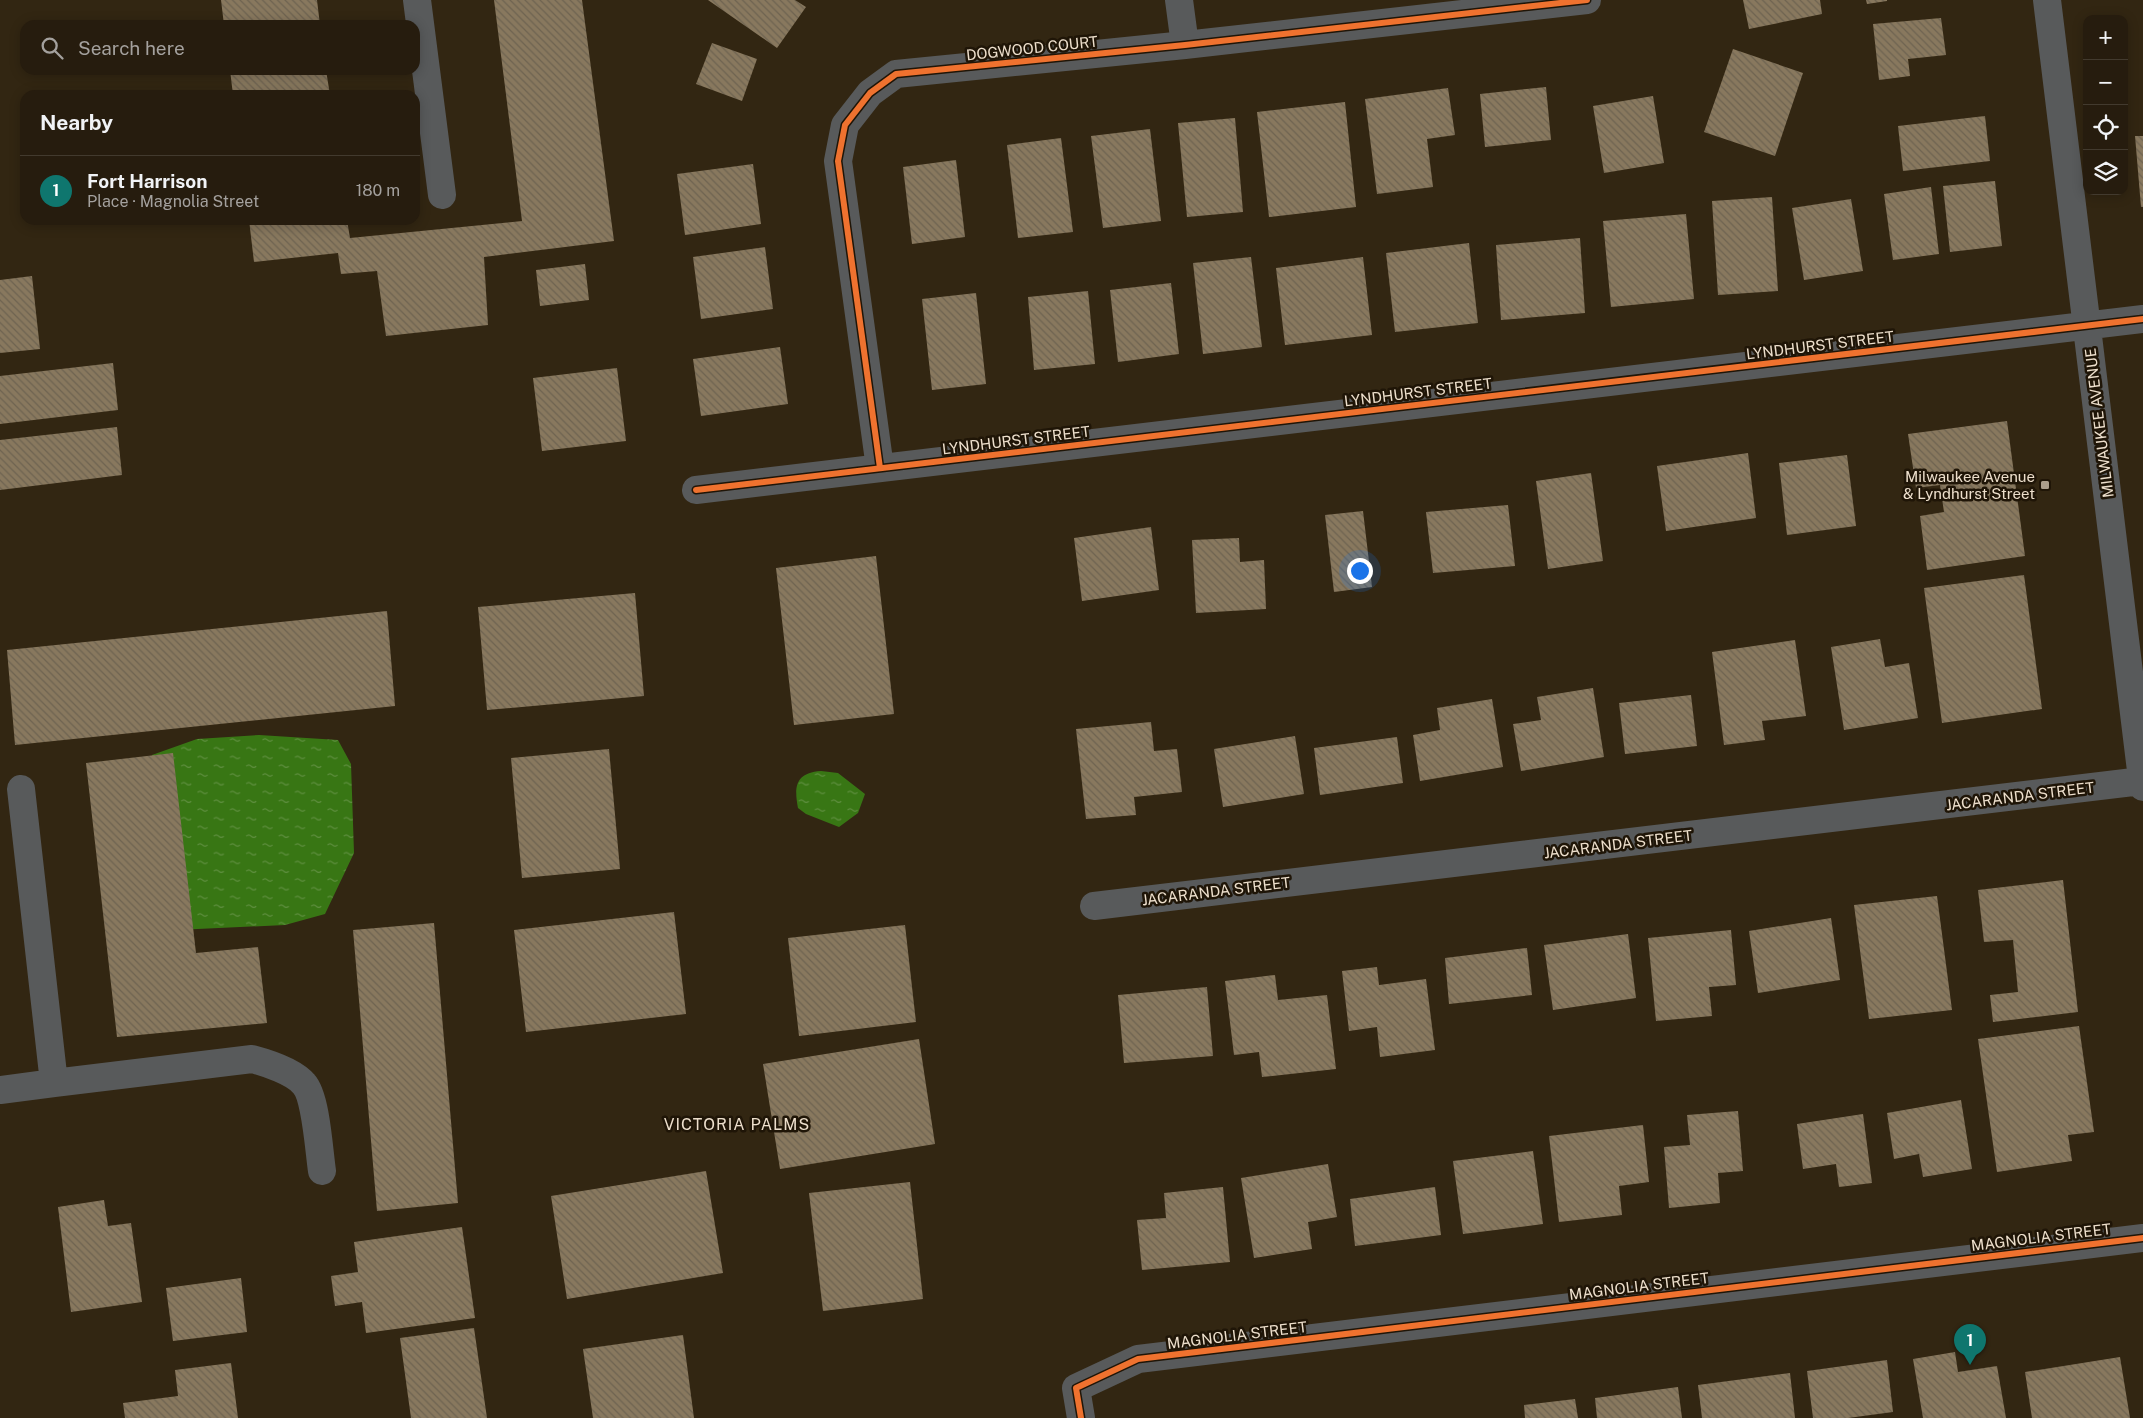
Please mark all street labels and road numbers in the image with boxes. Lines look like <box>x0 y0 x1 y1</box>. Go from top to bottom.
street label: DOGWOOD COURT <box>965 33 1099 63</box>
street label: LYNDHURST STREET <box>1745 327 1895 363</box>
street label: MILWAUKEE AVENUE <box>2081 347 2117 499</box>
street label: LYNDHURST STREET <box>1343 374 1493 410</box>
street label: LYNDHURST STREET <box>941 422 1091 458</box>
street label: JACARANDA STREET <box>1945 778 2095 814</box>
street label: JACARANDA STREET <box>1543 826 1693 862</box>
street label: JACARANDA STREET <box>1141 873 1291 909</box>
street label: MAGNOLIA STREET <box>1970 1220 2112 1254</box>
street label: MAGNOLIA STREET <box>1568 1269 1710 1303</box>
street label: MAGNOLIA STREET <box>1166 1318 1308 1352</box>

